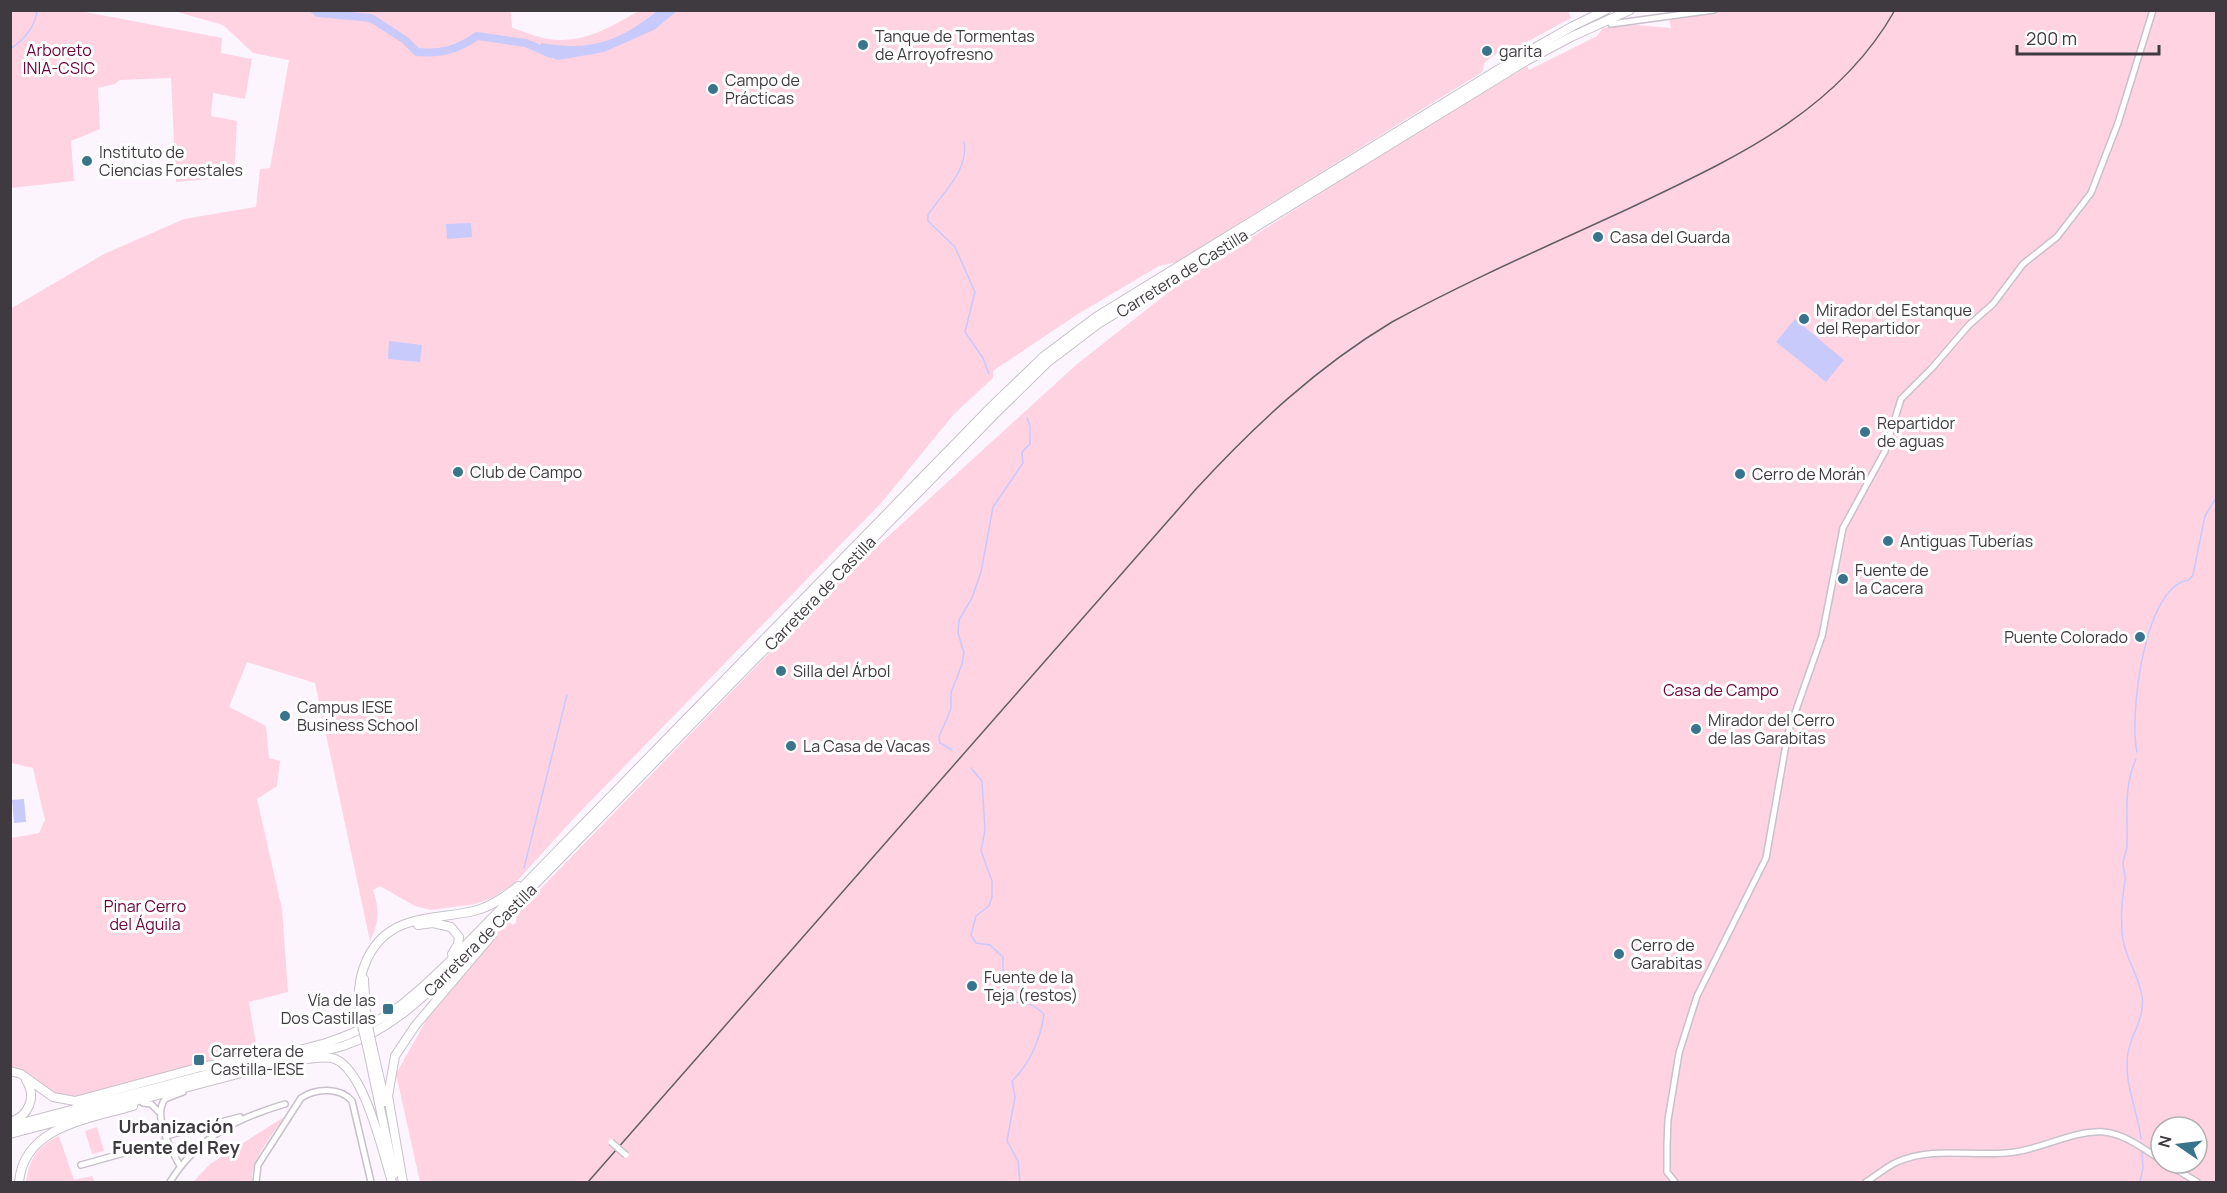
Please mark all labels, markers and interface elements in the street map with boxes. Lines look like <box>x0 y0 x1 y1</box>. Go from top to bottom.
scale bar <box>2017 18 2160 56</box>
place label: Tanque de Tormentas de Arroyofresno <box>875 25 1035 65</box>
text: 200 m <box>2026 26 2077 50</box>
marker: Tanque de Tormentas de Arroyofresno <box>856 38 870 52</box>
park label: Arboreto INIA-CSIC <box>23 39 95 79</box>
place label: garita <box>1499 40 1542 62</box>
marker: garita <box>1480 44 1494 58</box>
place label: Campo de Prácticas <box>725 69 800 109</box>
marker: Campo de Prácticas <box>706 82 720 96</box>
place label: Instituto de Ciencias Forestales <box>99 141 243 181</box>
marker: Instituto de Ciencias Forestales <box>80 154 94 168</box>
street label: Carretera de Castilla <box>1112 224 1252 322</box>
place label: Casa del Guarda <box>1610 226 1730 248</box>
marker: Casa del Guarda <box>1591 230 1605 244</box>
place label: Mirador del Estanque del Repartidor <box>1816 299 1972 339</box>
marker: Mirador del Estanque del Repartidor <box>1797 312 1811 326</box>
place label: Repartidor de aguas <box>1877 412 1955 452</box>
marker: Repartidor de aguas <box>1858 425 1872 439</box>
place label: Club de Campo <box>470 461 582 483</box>
place label: Cerro de Morán <box>1752 463 1866 485</box>
marker: Club de Campo <box>451 465 465 479</box>
marker: Cerro de Morán <box>1733 467 1747 481</box>
place label: Antiguas Tuberías <box>1900 530 2033 552</box>
street label: Carretera de Castilla <box>760 531 880 655</box>
marker: Antiguas Tuberías <box>1881 534 1895 548</box>
place label: Fuente de la Cacera <box>1855 559 1929 599</box>
marker: Fuente de la Cacera <box>1836 572 1850 586</box>
place label: Puente Colorado <box>2004 626 2128 648</box>
marker: Puente Colorado <box>2133 630 2147 644</box>
place label: Silla del Árbol <box>793 660 891 682</box>
marker: Silla del Árbol <box>774 664 788 678</box>
park label: Casa de Campo <box>1663 679 1779 701</box>
place label: Campus IESE Business School <box>297 696 418 736</box>
marker: Campus IESE Business School <box>278 709 292 723</box>
place label: Mirador del Cerro de las Garabitas <box>1708 709 1835 749</box>
marker: Mirador del Cerro de las Garabitas <box>1689 722 1703 736</box>
place label: La Casa de Vacas <box>803 735 930 757</box>
marker: La Casa de Vacas <box>784 739 798 753</box>
street label: Carretera de Castilla <box>419 879 541 1001</box>
park label: Pinar Cerro del Águila <box>104 895 186 935</box>
place label: Cerro de Garabitas <box>1631 934 1702 974</box>
marker: Cerro de Garabitas <box>1612 947 1626 961</box>
place label: Fuente de la Teja (restos) <box>984 966 1078 1006</box>
marker: Fuente de la Teja (restos) <box>965 979 979 993</box>
place label: Vía de las Dos Castillas <box>281 989 376 1029</box>
marker: Vía de las Dos Castillas <box>381 1002 395 1016</box>
place label: Carretera de Castilla-IESE <box>211 1040 304 1080</box>
marker: Carretera de Castilla-IESE <box>192 1053 206 1067</box>
district label: Urbanización Fuente del Rey <box>112 1114 240 1159</box>
north arrow <box>2149 1115 2209 1175</box>
text: N <box>2152 1133 2177 1150</box>

